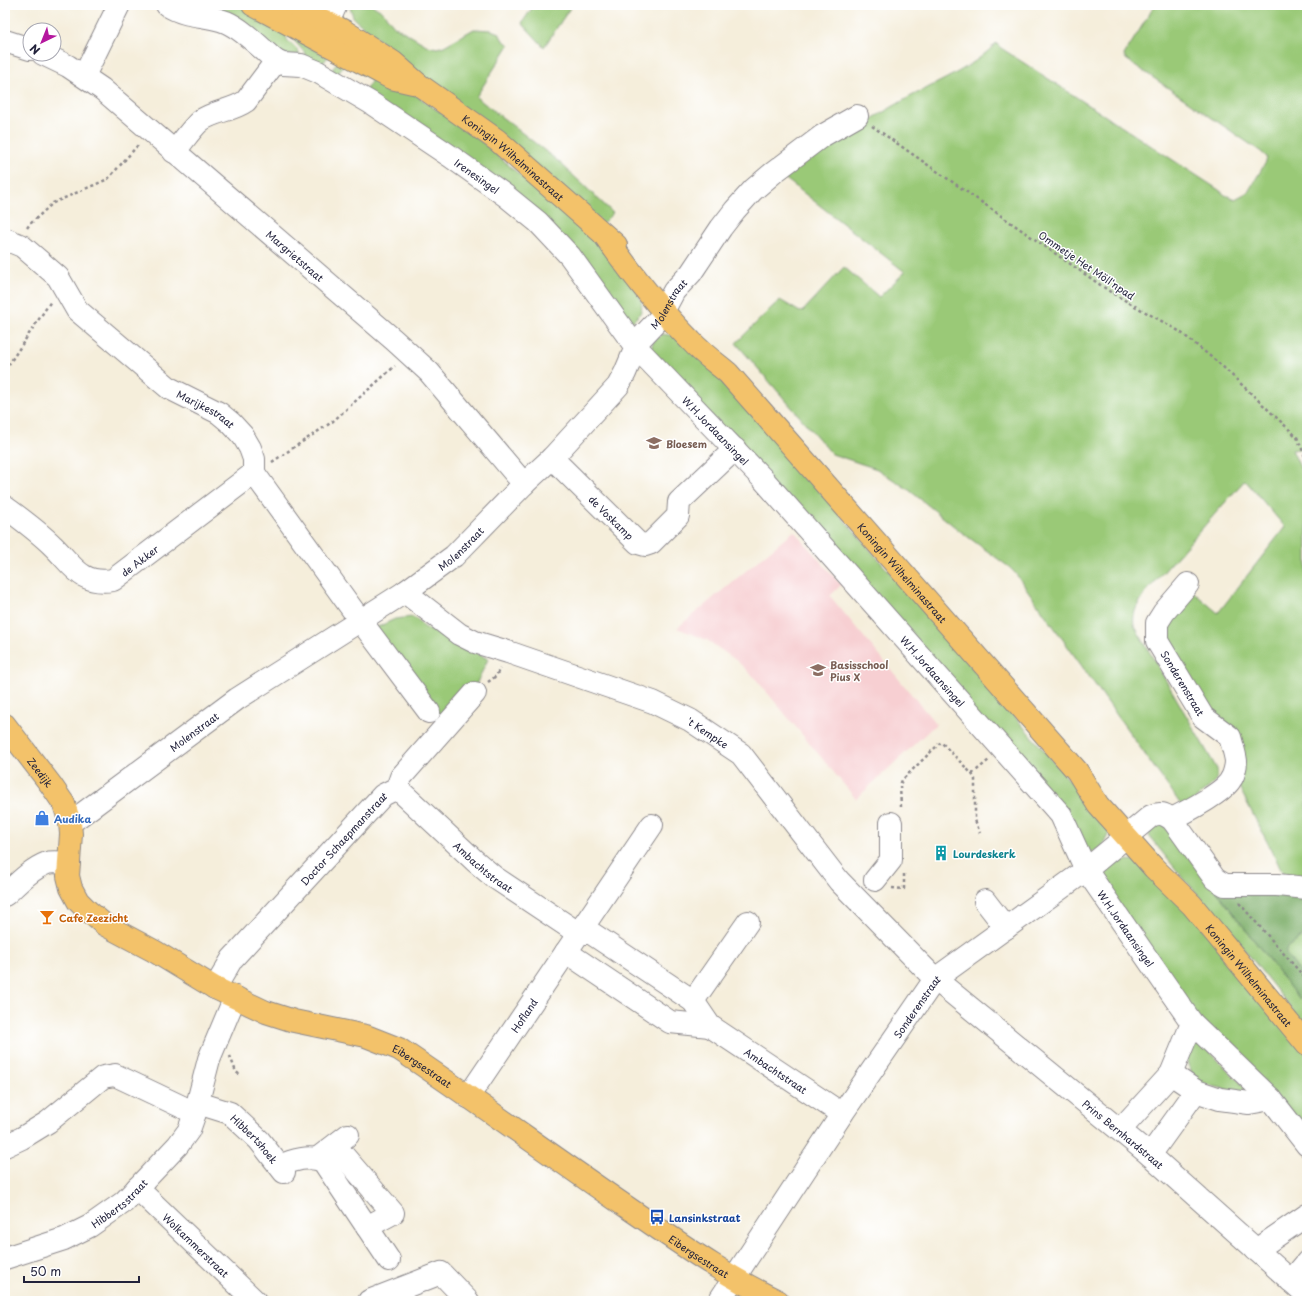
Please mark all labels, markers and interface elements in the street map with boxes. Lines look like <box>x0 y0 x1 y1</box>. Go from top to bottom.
north arrow <box>22 22 62 62</box>
text: N <box>26 40 44 59</box>
street label: Koningin Wilhelminastraat <box>459 110 568 204</box>
street label: Irenesingel <box>452 154 503 197</box>
street label: Margrietstraat <box>263 226 328 284</box>
street label: Ommetje Het Möll'npad <box>1036 227 1138 303</box>
street label: Molenstraat <box>646 275 690 332</box>
street label: Marijkestraat <box>174 386 239 431</box>
street label: W.H.Jordaansingel <box>679 392 753 468</box>
school or university icon: Bloesem <box>645 434 663 452</box>
place label: Bloesem <box>666 436 707 451</box>
street label: de Voskamp <box>586 491 638 543</box>
street label: Koningin Wilhelminastraat <box>855 519 951 626</box>
street label: Molenstraat <box>434 523 486 573</box>
street label: de Akker <box>117 541 162 579</box>
street label: W.H.Jordaansingel <box>897 632 969 710</box>
street label: Sonderenstraat <box>1158 647 1208 719</box>
place label: Basisschool Pius X <box>830 657 888 684</box>
school or university icon: Basisschool Pius X <box>809 661 827 679</box>
street label: Molenstraat <box>166 708 221 754</box>
street label: 't Kempke <box>685 712 732 751</box>
street label: Zeedijk <box>25 754 57 790</box>
street label: Doctor Schaepmanstraat <box>296 787 389 888</box>
shop icon: Audika <box>33 809 51 827</box>
place label: Audika <box>54 811 91 826</box>
street label: Ambachtstraat <box>451 838 516 895</box>
building icon: Lourdeskerk <box>932 844 950 862</box>
place label: Lourdeskerk <box>953 846 1016 861</box>
street label: W.H.Jordaansingel <box>1094 887 1158 970</box>
bar icon: Cafe Zeezicht <box>38 908 56 926</box>
place label: Cafe Zeezicht <box>59 910 128 925</box>
street label: Koningin Wilhelminastraat <box>1203 920 1296 1029</box>
street label: Sonderenstraat <box>889 970 943 1041</box>
street label: Hofland <box>507 995 540 1035</box>
street label: Eibergsestraat <box>391 1040 455 1091</box>
street label: Ambachtstraat <box>742 1044 811 1097</box>
street label: Prins Bernhardstraat <box>1080 1096 1167 1172</box>
street label: Hibbertshoek <box>228 1110 282 1166</box>
street label: Hibbertsstraat <box>87 1175 150 1231</box>
bus stop icon: Lansinkstraat <box>648 1208 666 1226</box>
street label: Wolkammerstraat <box>160 1209 233 1280</box>
place label: Lansinkstraat <box>669 1210 741 1225</box>
street label: Eibergsestraat <box>666 1231 732 1281</box>
scale bar <box>24 1258 139 1284</box>
text: 50 m <box>30 1262 61 1280</box>

